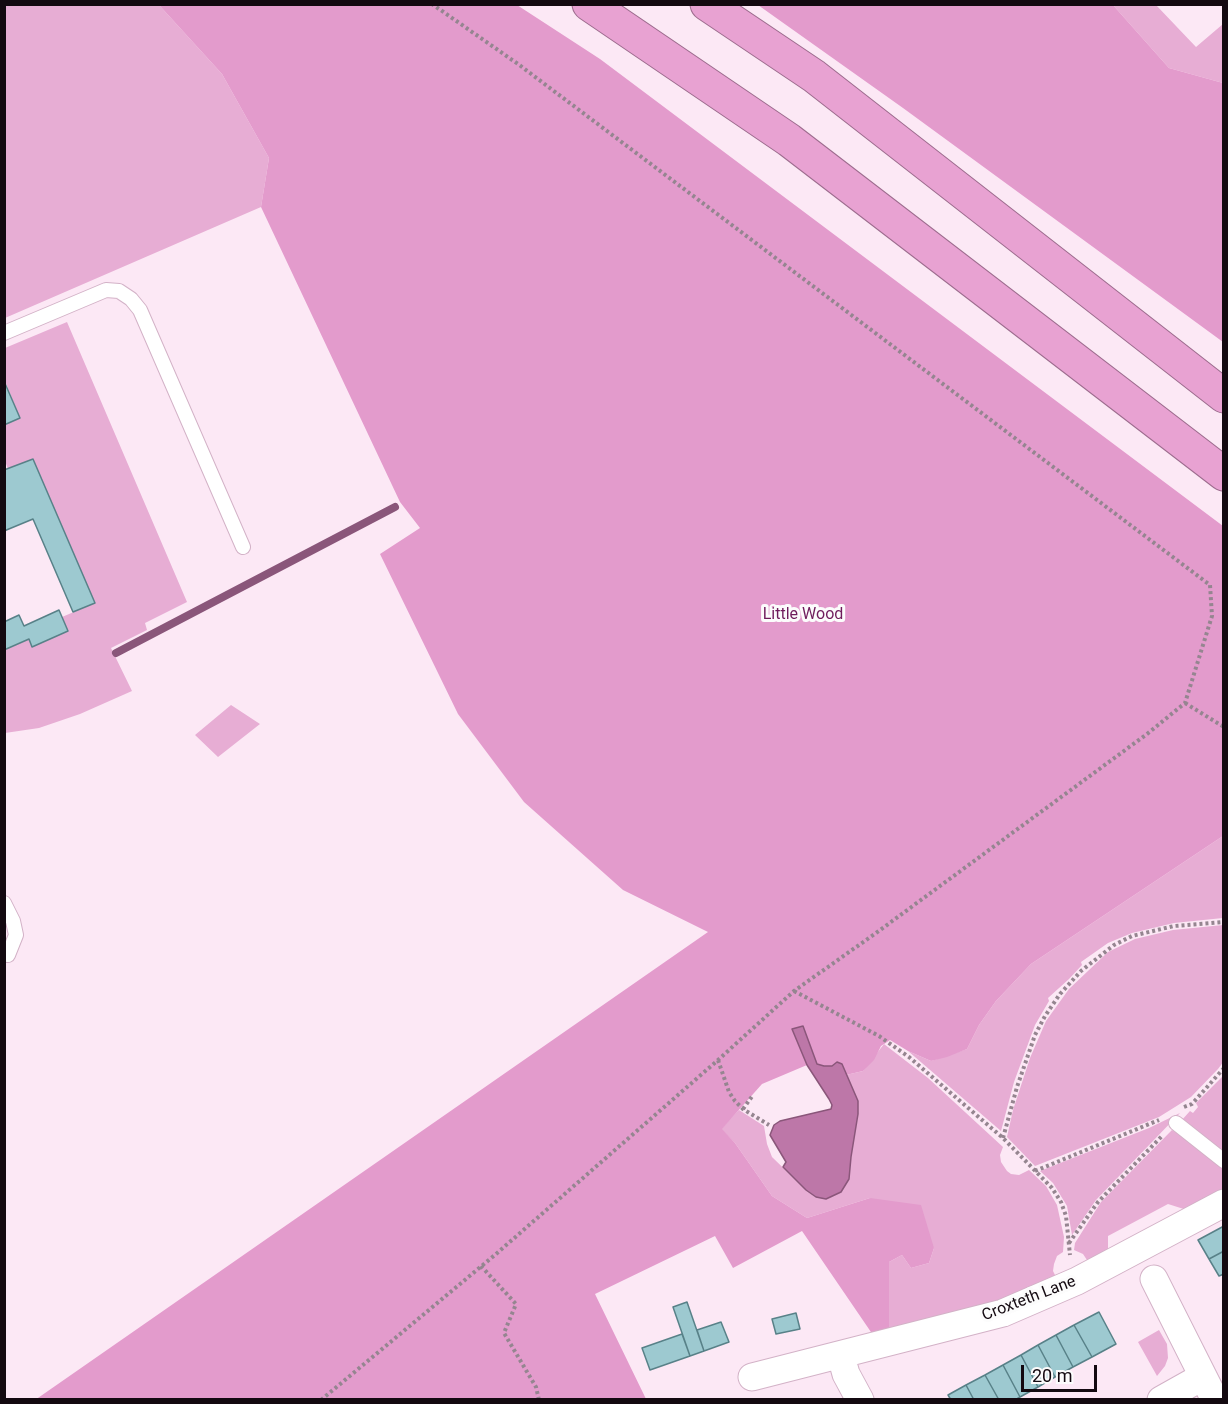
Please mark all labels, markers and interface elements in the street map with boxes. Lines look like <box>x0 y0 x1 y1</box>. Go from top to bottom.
park label: Little Wood <box>763 605 843 625</box>
street label: Croxteth Lane <box>979 1272 1079 1326</box>
scale bar <box>1024 1353 1100 1391</box>
text: 20 m <box>1032 1365 1072 1386</box>

